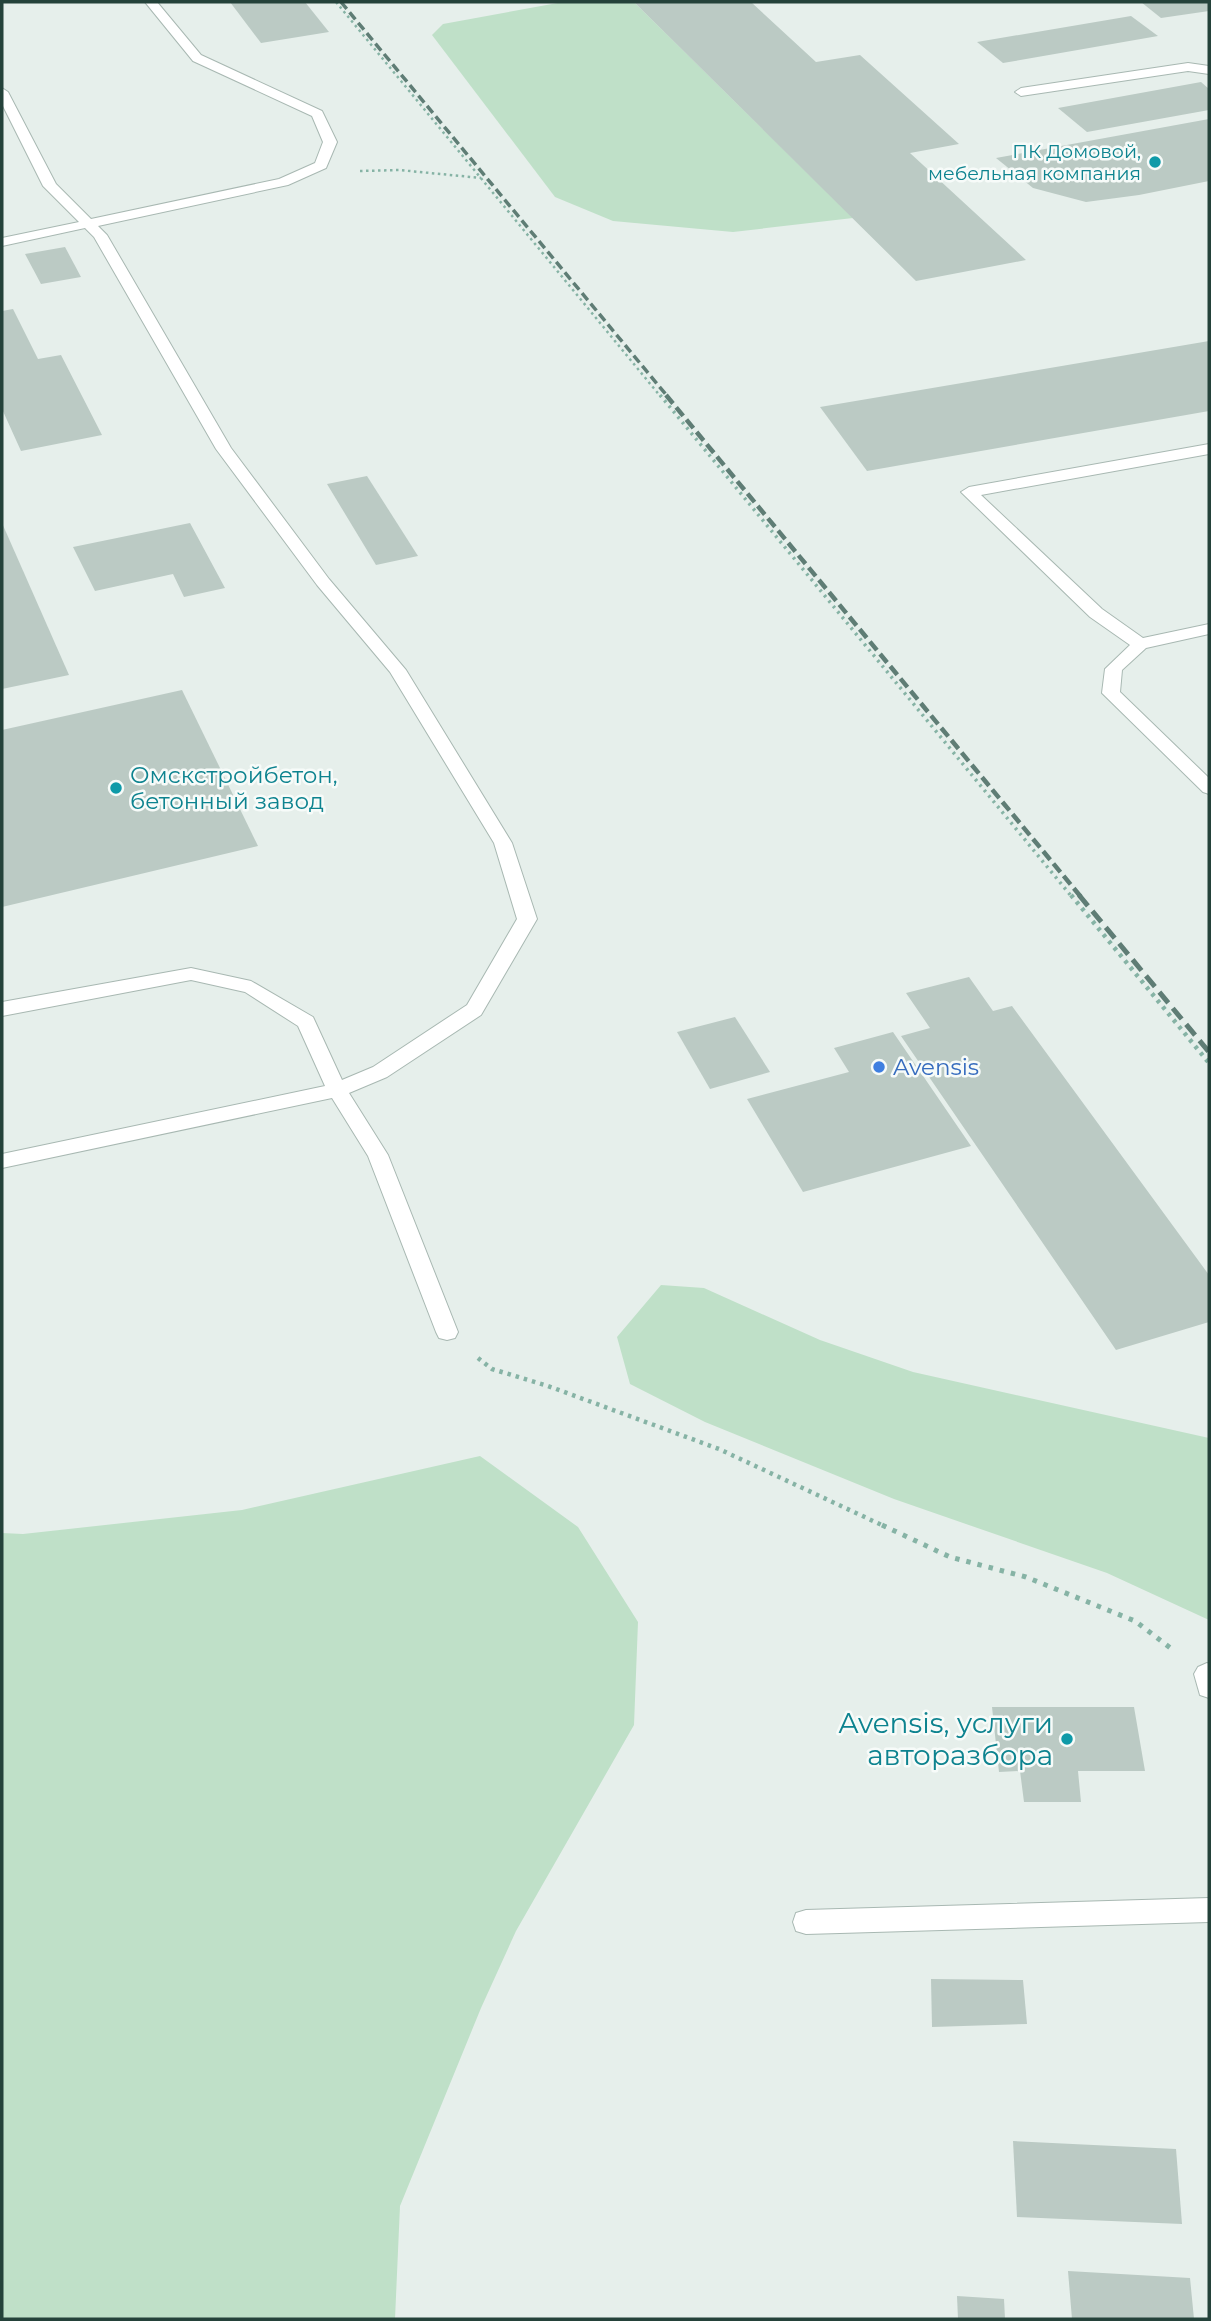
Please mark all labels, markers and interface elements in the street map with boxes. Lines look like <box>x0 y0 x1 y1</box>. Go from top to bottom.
place label: ПК Домовой, мебельная компания <box>928 140 1141 185</box>
marker: ПК Домовой, мебельная компания <box>1147 154 1163 170</box>
place label: Омскстройбетон, бетонный завод <box>130 761 338 815</box>
marker: Омскстройбетон, бетонный завод <box>108 780 124 796</box>
place label: Avensis <box>893 1053 979 1081</box>
marker: Avensis <box>871 1059 887 1075</box>
place label: Avensis, услуги авторазбора <box>839 1706 1053 1772</box>
marker: Avensis, услуги авторазбора <box>1059 1731 1075 1747</box>

